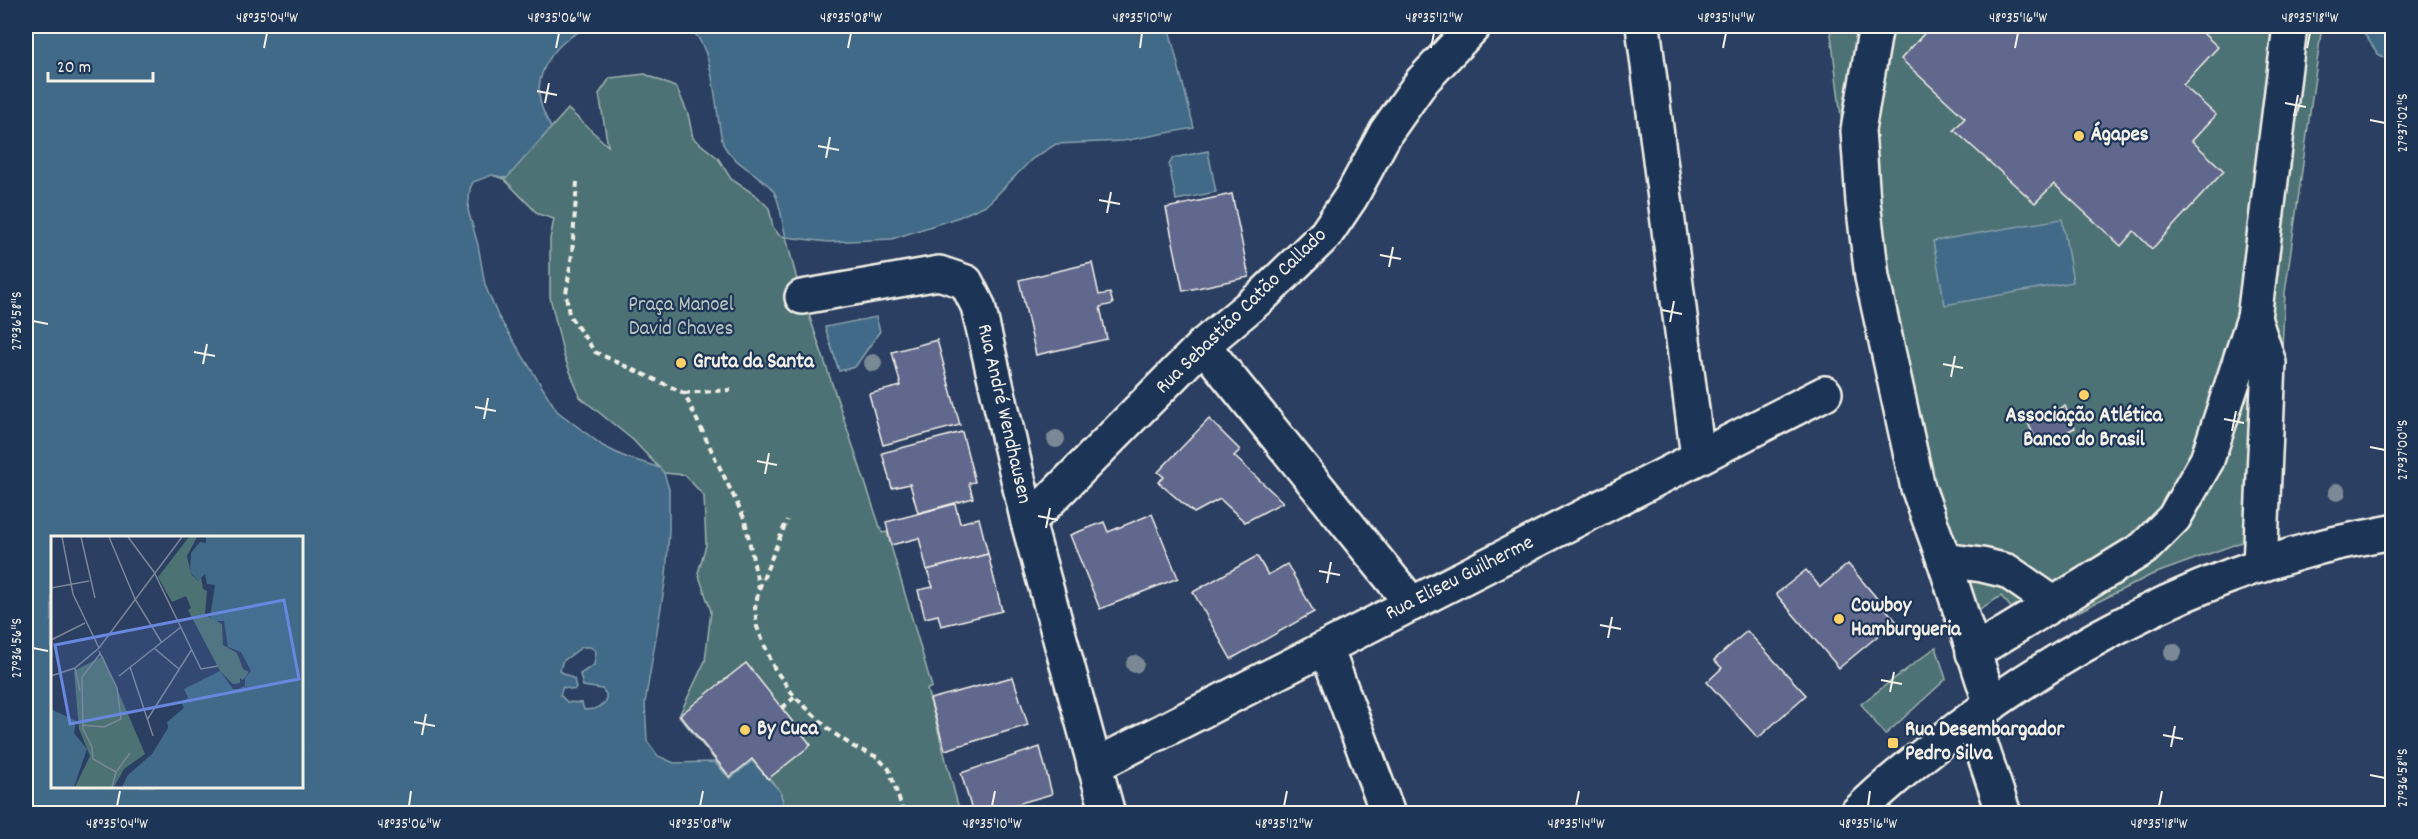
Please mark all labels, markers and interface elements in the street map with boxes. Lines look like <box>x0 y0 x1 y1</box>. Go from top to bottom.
text: 48°35'04"W <box>236 8 298 30</box>
text: 48°35'06"W <box>527 8 591 30</box>
text: 48°35'08"W <box>820 8 882 30</box>
text: 48°35'10"W <box>1112 8 1172 30</box>
text: 48°35'12"W <box>1405 8 1463 30</box>
text: 48°35'14"W <box>1697 8 1755 30</box>
text: 48°35'16"W <box>1989 8 2047 30</box>
text: 48°35'18"W <box>2282 8 2339 30</box>
scale bar <box>48 45 153 83</box>
text: 20 m <box>57 56 91 81</box>
text: 27°37'02"S <box>2393 93 2415 153</box>
place label: Ágapes <box>2091 121 2149 151</box>
marker: Ágapes <box>2072 129 2086 143</box>
street label: Rua Sebastião Catão Callado <box>1149 222 1335 402</box>
park label: Praça Manoel David Chaves <box>628 291 734 345</box>
text: 27°36'58"S <box>7 292 29 351</box>
street label: Rua André Wendhausen <box>968 321 1038 507</box>
place label: Gruta da Santa <box>693 348 815 378</box>
marker: Gruta da Santa <box>674 356 688 370</box>
marker: Associação Atlética Banco do Brasil <box>2077 388 2091 402</box>
place label: Associação Atlética Banco do Brasil <box>2006 402 2164 456</box>
text: 27°37'00"S <box>2393 420 2415 480</box>
street label: Rua Eliseu Guilherme <box>1381 529 1539 629</box>
inset map <box>51 536 303 788</box>
place label: Cowboy Hamburgueria <box>1851 592 1962 646</box>
marker: Cowboy Hamburgueria <box>1832 612 1846 626</box>
text: 27°36'56"S <box>7 618 29 678</box>
place label: By Cuca <box>757 715 819 745</box>
place label: Rua Desembargador Pedro Silva <box>1905 716 2065 770</box>
marker: By Cuca <box>738 723 752 737</box>
marker: Rua Desembargador Pedro Silva <box>1886 736 1900 750</box>
text: 27°36'58"S <box>2393 749 2415 808</box>
text: 48°35'04"W <box>86 814 148 836</box>
text: 48°35'06"W <box>377 814 441 836</box>
text: 48°35'08"W <box>669 814 731 836</box>
text: 48°35'10"W <box>962 814 1022 836</box>
text: 48°35'12"W <box>1255 814 1313 836</box>
text: 48°35'14"W <box>1547 814 1605 836</box>
text: 48°35'16"W <box>1839 814 1897 836</box>
text: 48°35'18"W <box>2131 814 2188 836</box>

